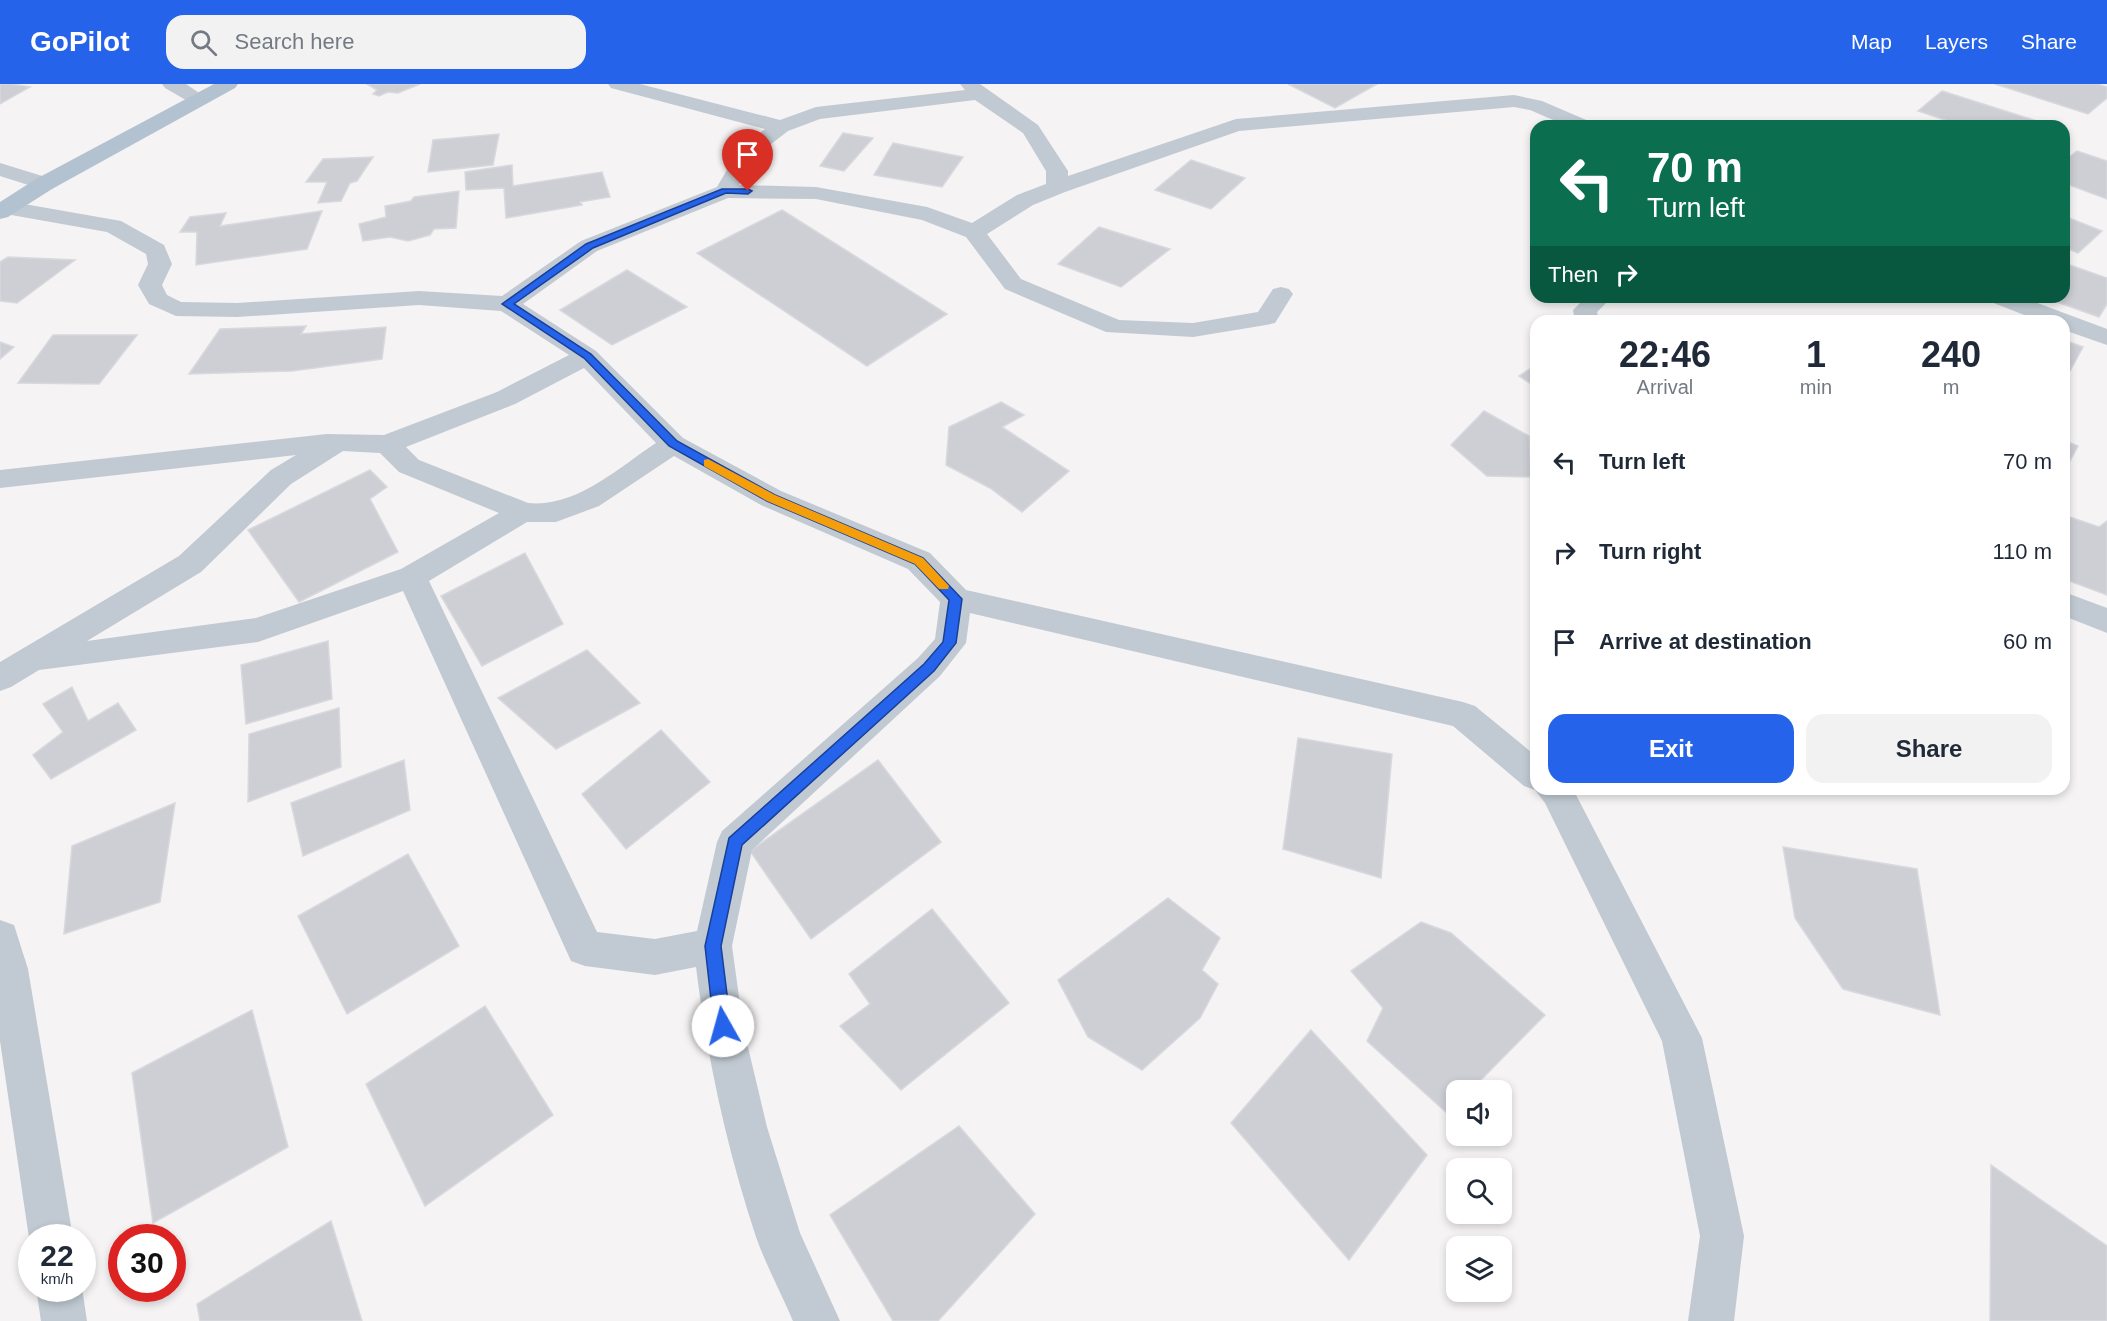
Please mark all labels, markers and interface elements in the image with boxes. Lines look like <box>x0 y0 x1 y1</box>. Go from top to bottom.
search box <box>166 15 586 69</box>
text: GoPilot <box>30 26 130 57</box>
icon: search <box>187 26 220 59</box>
text: Search here <box>235 29 354 54</box>
text: Map <box>1851 30 1892 53</box>
text: Layers <box>1925 30 1988 53</box>
text: Share <box>2021 30 2077 53</box>
pin <box>722 129 773 191</box>
icon: arrive <box>731 138 764 171</box>
icon: left <box>1548 144 1626 222</box>
text: 70 m <box>1647 144 1743 191</box>
text: Turn left <box>1647 193 1745 223</box>
icon: right <box>1610 258 1643 291</box>
text: Then <box>1548 262 1598 287</box>
text: 22:46 <box>1619 334 1711 375</box>
text: 1 <box>1806 334 1826 375</box>
text: 240 <box>1921 334 1981 375</box>
text: Arrival <box>1637 376 1693 398</box>
text: min <box>1800 376 1832 398</box>
text: m <box>1943 376 1959 398</box>
icon: left <box>1548 446 1581 479</box>
text: Turn left <box>1599 449 1685 474</box>
text: 70 m <box>2003 449 2052 474</box>
icon: right <box>1548 536 1581 569</box>
text: Turn right <box>1599 539 1701 564</box>
text: 110 m <box>1992 539 2052 564</box>
icon: arrive <box>1548 626 1581 659</box>
text: Arrive at destination <box>1599 629 1812 654</box>
text: 60 m <box>2003 629 2052 654</box>
button: Exit <box>1548 714 1794 783</box>
button: Share <box>1806 714 2052 783</box>
position arrow <box>691 994 755 1058</box>
map controls <box>1446 1080 1512 1302</box>
button: sound <box>1446 1080 1512 1146</box>
button: search <box>1446 1158 1512 1224</box>
speed limit sign: 30 <box>108 1224 186 1302</box>
button: layers <box>1446 1236 1512 1302</box>
text: 22 <box>40 1239 74 1272</box>
text: km/h <box>41 1270 73 1287</box>

